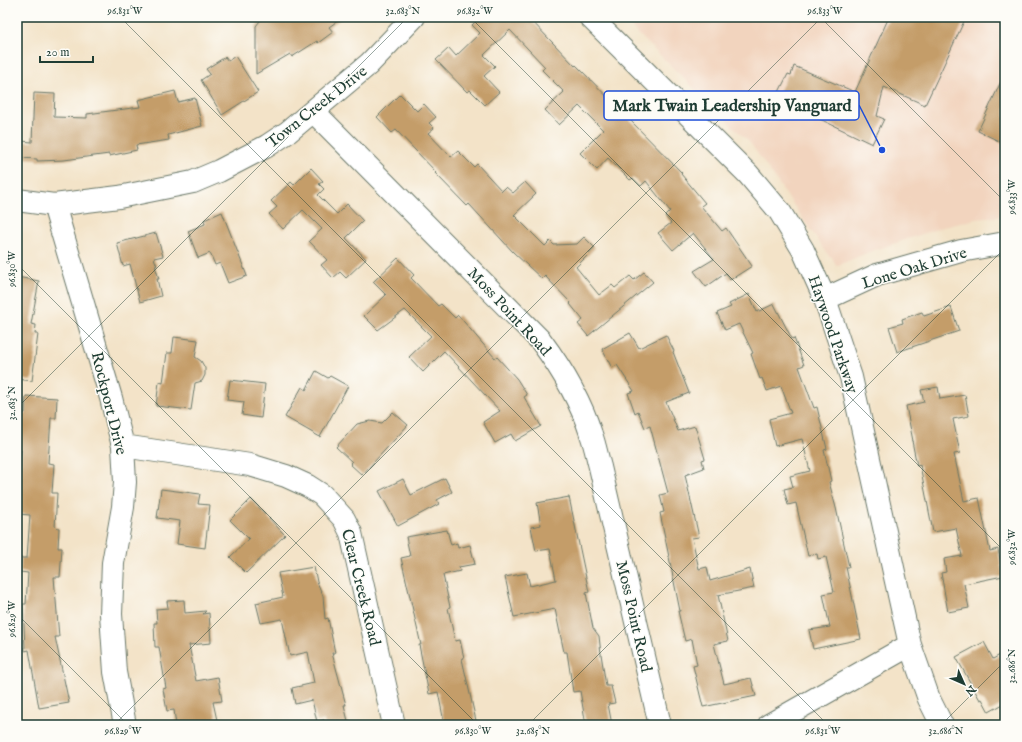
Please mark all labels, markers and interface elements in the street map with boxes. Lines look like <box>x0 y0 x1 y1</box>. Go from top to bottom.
text: 96.831°W <box>107 5 143 18</box>
text: 32.683°N <box>386 5 420 18</box>
text: 96.832°W <box>456 5 493 18</box>
text: 96.833°W <box>807 5 843 18</box>
scale bar <box>40 38 93 64</box>
text: 20 m <box>46 45 69 60</box>
street label: Town Creek Drive <box>263 62 372 153</box>
callout: Mark Twain Leadership Vanguard <box>604 91 859 120</box>
text: Mark Twain Leadership Vanguard <box>612 96 853 117</box>
text: 96.833°W <box>1006 179 1019 215</box>
street label: Lone Oak Drive <box>860 243 970 294</box>
text: 96.830°W <box>6 251 19 288</box>
street label: Moss Point Road <box>462 264 555 361</box>
street label: Haywood Parkway <box>803 273 862 396</box>
street label: Rockport Drive <box>86 350 131 457</box>
text: 32.683°N <box>6 386 19 420</box>
street label: Clear Creek Road <box>336 527 384 648</box>
text: 96.832°W <box>1006 529 1019 566</box>
street label: Moss Point Road <box>611 559 656 675</box>
text: 96.829°W <box>6 600 19 638</box>
text: 32.686°N <box>1006 648 1019 683</box>
north arrow <box>944 664 984 704</box>
text: N <box>962 681 979 699</box>
text: 96.829°W <box>104 725 142 738</box>
text: 96.830°W <box>454 725 491 738</box>
text: 32.685°N <box>516 725 550 738</box>
text: 96.831°W <box>805 725 841 738</box>
text: 32.686°N <box>929 725 964 738</box>

